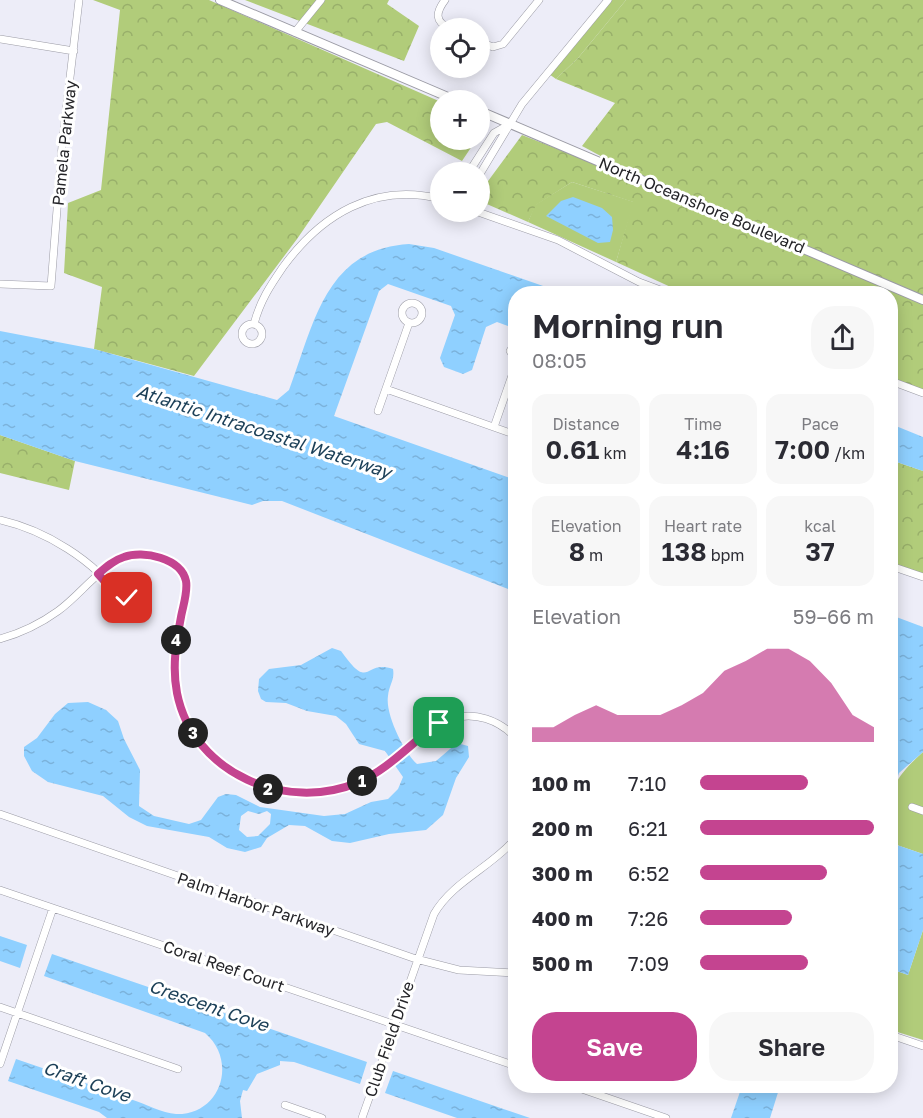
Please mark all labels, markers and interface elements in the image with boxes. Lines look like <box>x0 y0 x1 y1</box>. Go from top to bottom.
map controls <box>430 18 490 222</box>
button: locate <box>430 18 490 78</box>
street label: Pamela Parkway <box>47 79 81 207</box>
button: + <box>430 90 490 150</box>
street label: North Oceanshore Boulevard <box>596 152 808 258</box>
button: − <box>430 162 490 222</box>
text: Morning run <box>532 306 724 345</box>
button: share <box>811 306 874 369</box>
text: 08:05 <box>532 348 587 372</box>
water label: Atlantic Intracoastal Waterway <box>134 379 397 483</box>
text: Distance <box>552 414 620 434</box>
text: Time <box>684 414 722 434</box>
text: Pace <box>801 414 839 434</box>
text: 0.61 <box>545 434 599 465</box>
text: 4:16 <box>676 434 730 465</box>
text: 7:00 <box>775 434 830 465</box>
text: km <box>599 443 627 463</box>
text: /km <box>830 443 865 463</box>
text: Elevation <box>550 516 622 536</box>
text: Heart rate <box>664 516 742 536</box>
text: kcal <box>804 516 836 536</box>
text: 8 <box>569 536 585 567</box>
text: 138 <box>661 536 707 567</box>
text: 37 <box>805 536 835 567</box>
text: m <box>585 545 603 565</box>
text: bpm <box>707 545 745 565</box>
pin <box>101 572 152 623</box>
icon: check <box>110 581 143 614</box>
text: Elevation <box>532 604 621 628</box>
text: 59–66 m <box>793 604 874 628</box>
pin: 4 <box>161 625 191 655</box>
text: 4 <box>171 630 181 650</box>
pin <box>413 697 464 748</box>
icon: arrive <box>422 706 455 739</box>
pin: 3 <box>178 718 208 748</box>
text: 3 <box>188 723 198 743</box>
pin: 1 <box>347 766 377 796</box>
text: 1 <box>358 771 366 791</box>
text: 100 m <box>532 771 591 795</box>
text: 7:10 <box>628 771 667 795</box>
pin: 2 <box>253 774 283 804</box>
text: 2 <box>263 779 273 799</box>
text: 200 m <box>532 816 593 840</box>
text: 6:21 <box>628 816 667 840</box>
text: 300 m <box>532 861 593 885</box>
text: 6:52 <box>628 861 669 885</box>
street label: Palm Harbor Parkway <box>175 868 337 940</box>
text: 400 m <box>532 906 593 930</box>
text: 7:26 <box>628 906 668 930</box>
street label: Coral Reef Court <box>161 936 287 996</box>
text: 500 m <box>532 951 593 975</box>
text: 7:09 <box>628 951 669 975</box>
water label: Crescent Cove <box>146 974 273 1036</box>
street label: Club Field Drive <box>360 979 418 1099</box>
button: Save <box>532 1012 697 1081</box>
button: Share <box>709 1012 874 1081</box>
water label: Craft Cove <box>41 1056 135 1107</box>

